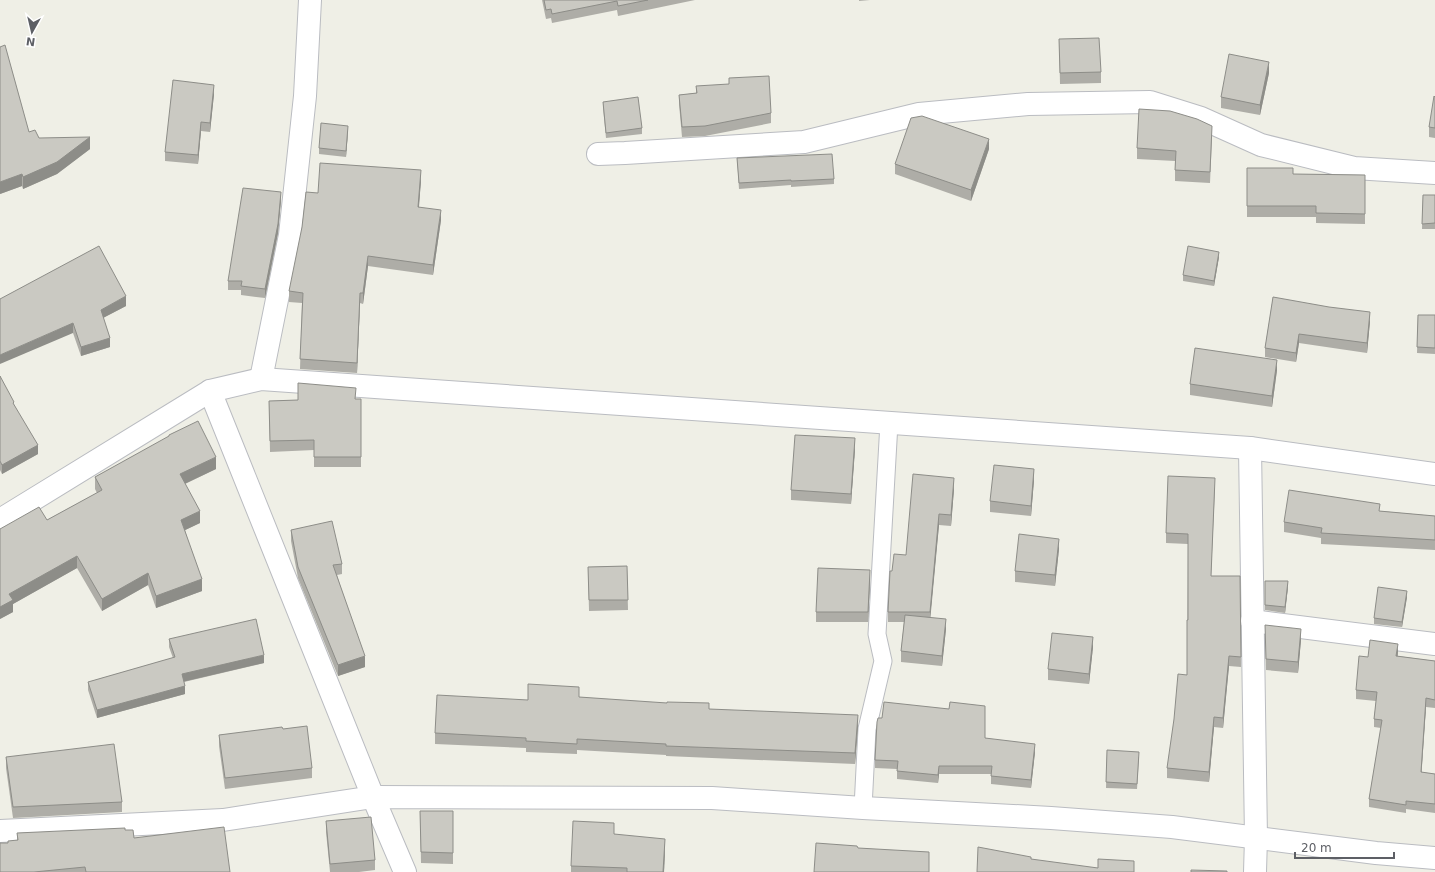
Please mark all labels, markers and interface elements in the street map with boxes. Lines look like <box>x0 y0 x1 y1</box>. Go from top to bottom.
north arrow <box>12 12 52 52</box>
text: N <box>25 34 36 48</box>
scale bar <box>1295 834 1394 860</box>
text: 20 m <box>1301 841 1332 855</box>

